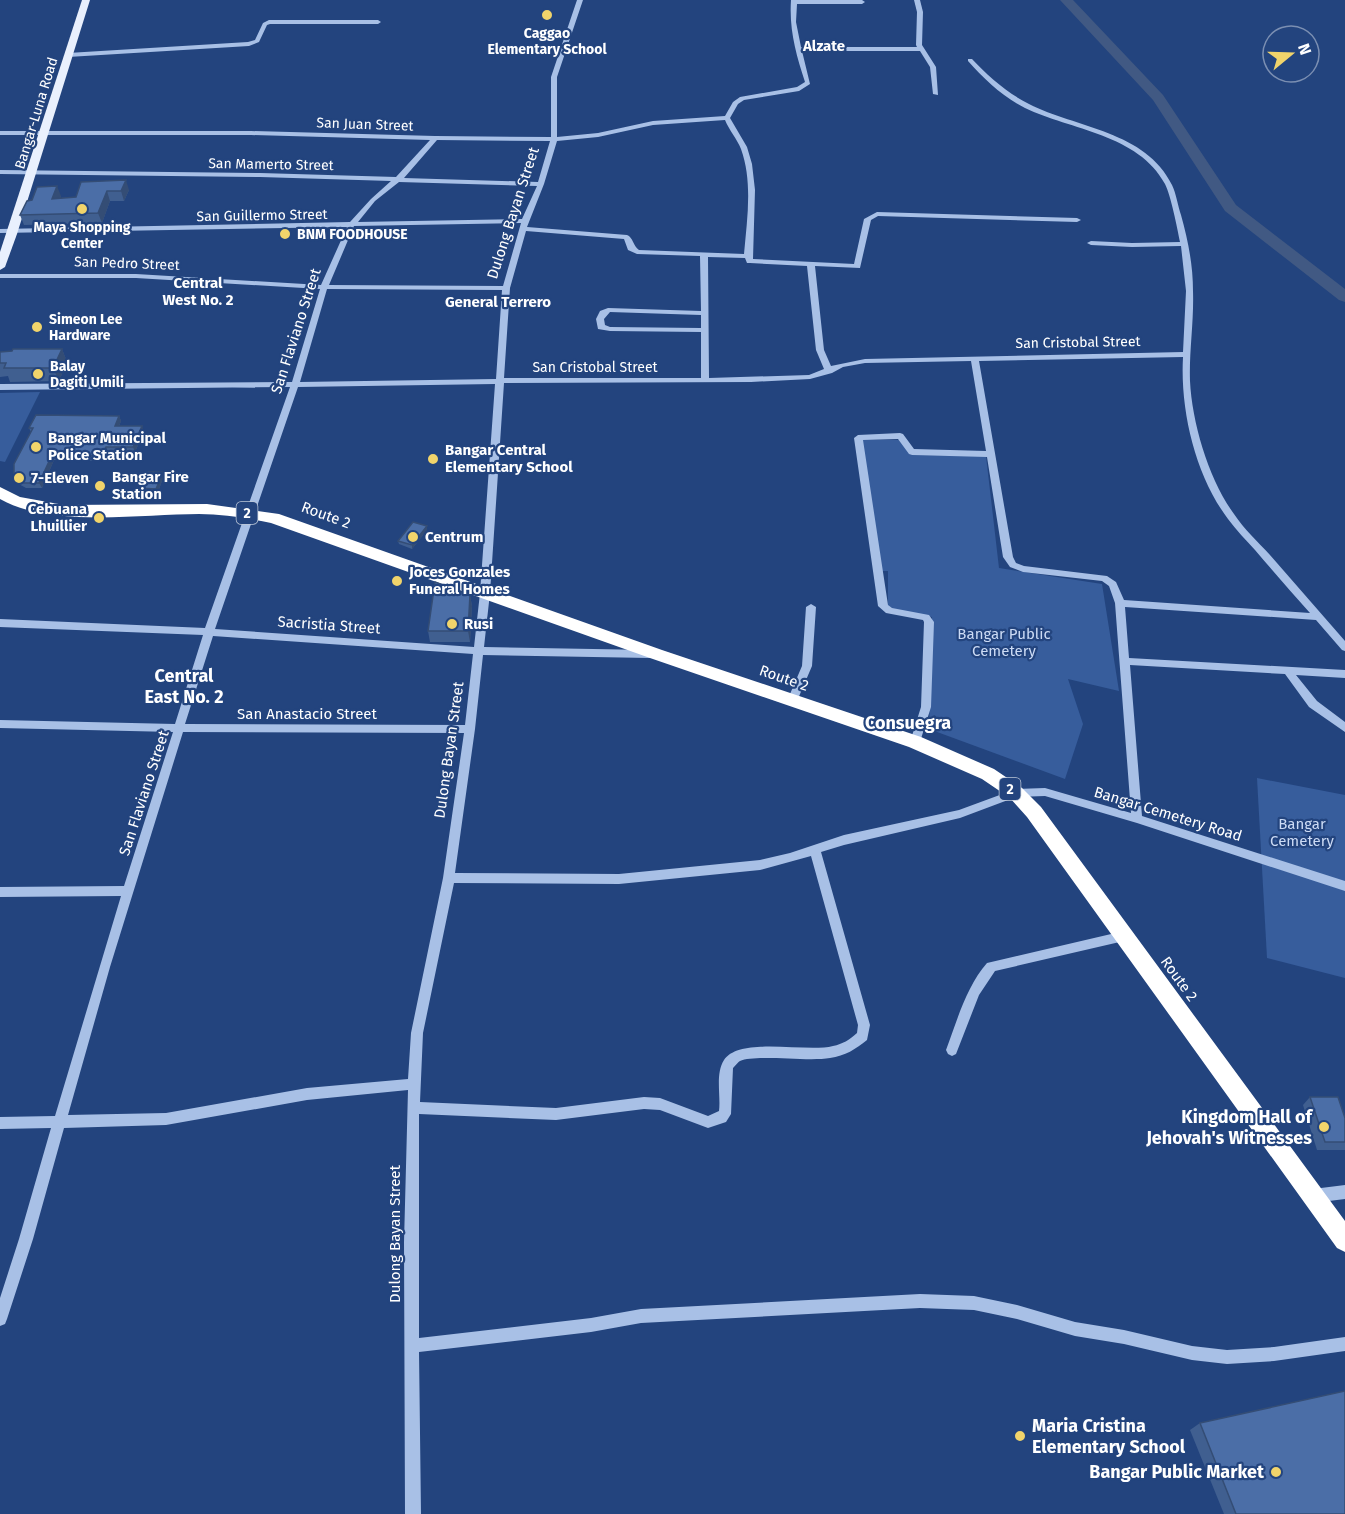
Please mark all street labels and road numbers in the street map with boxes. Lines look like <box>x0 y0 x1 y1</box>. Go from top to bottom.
street label: Bangar-Luna Road <box>11 55 62 171</box>
street label: San Juan Street <box>316 114 415 135</box>
street label: Dulong Bayan Street <box>483 144 543 281</box>
street label: San Mamerto Street <box>208 155 335 174</box>
street label: San Guillermo Street <box>196 206 329 225</box>
street label: San Pedro Street <box>74 253 181 274</box>
street label: San Flaviano Street <box>267 266 325 396</box>
street label: San Cristobal Street <box>1015 333 1142 352</box>
street label: San Cristobal Street <box>532 359 659 376</box>
street label: Route 2 <box>299 498 353 532</box>
road number: 2 <box>236 502 258 524</box>
street label: Sacristia Street <box>277 612 382 638</box>
street label: Route 2 <box>757 661 811 695</box>
street label: Dulong Bayan Street <box>430 680 468 820</box>
street label: San Anastacio Street <box>237 705 377 723</box>
street label: San Flaviano Street <box>115 728 173 858</box>
road number: 2 <box>1000 778 1020 800</box>
street label: Bangar Cemetery Road <box>1092 783 1244 845</box>
street label: Route 2 <box>1157 953 1201 1005</box>
street label: Dulong Bayan Street <box>386 1164 404 1303</box>

